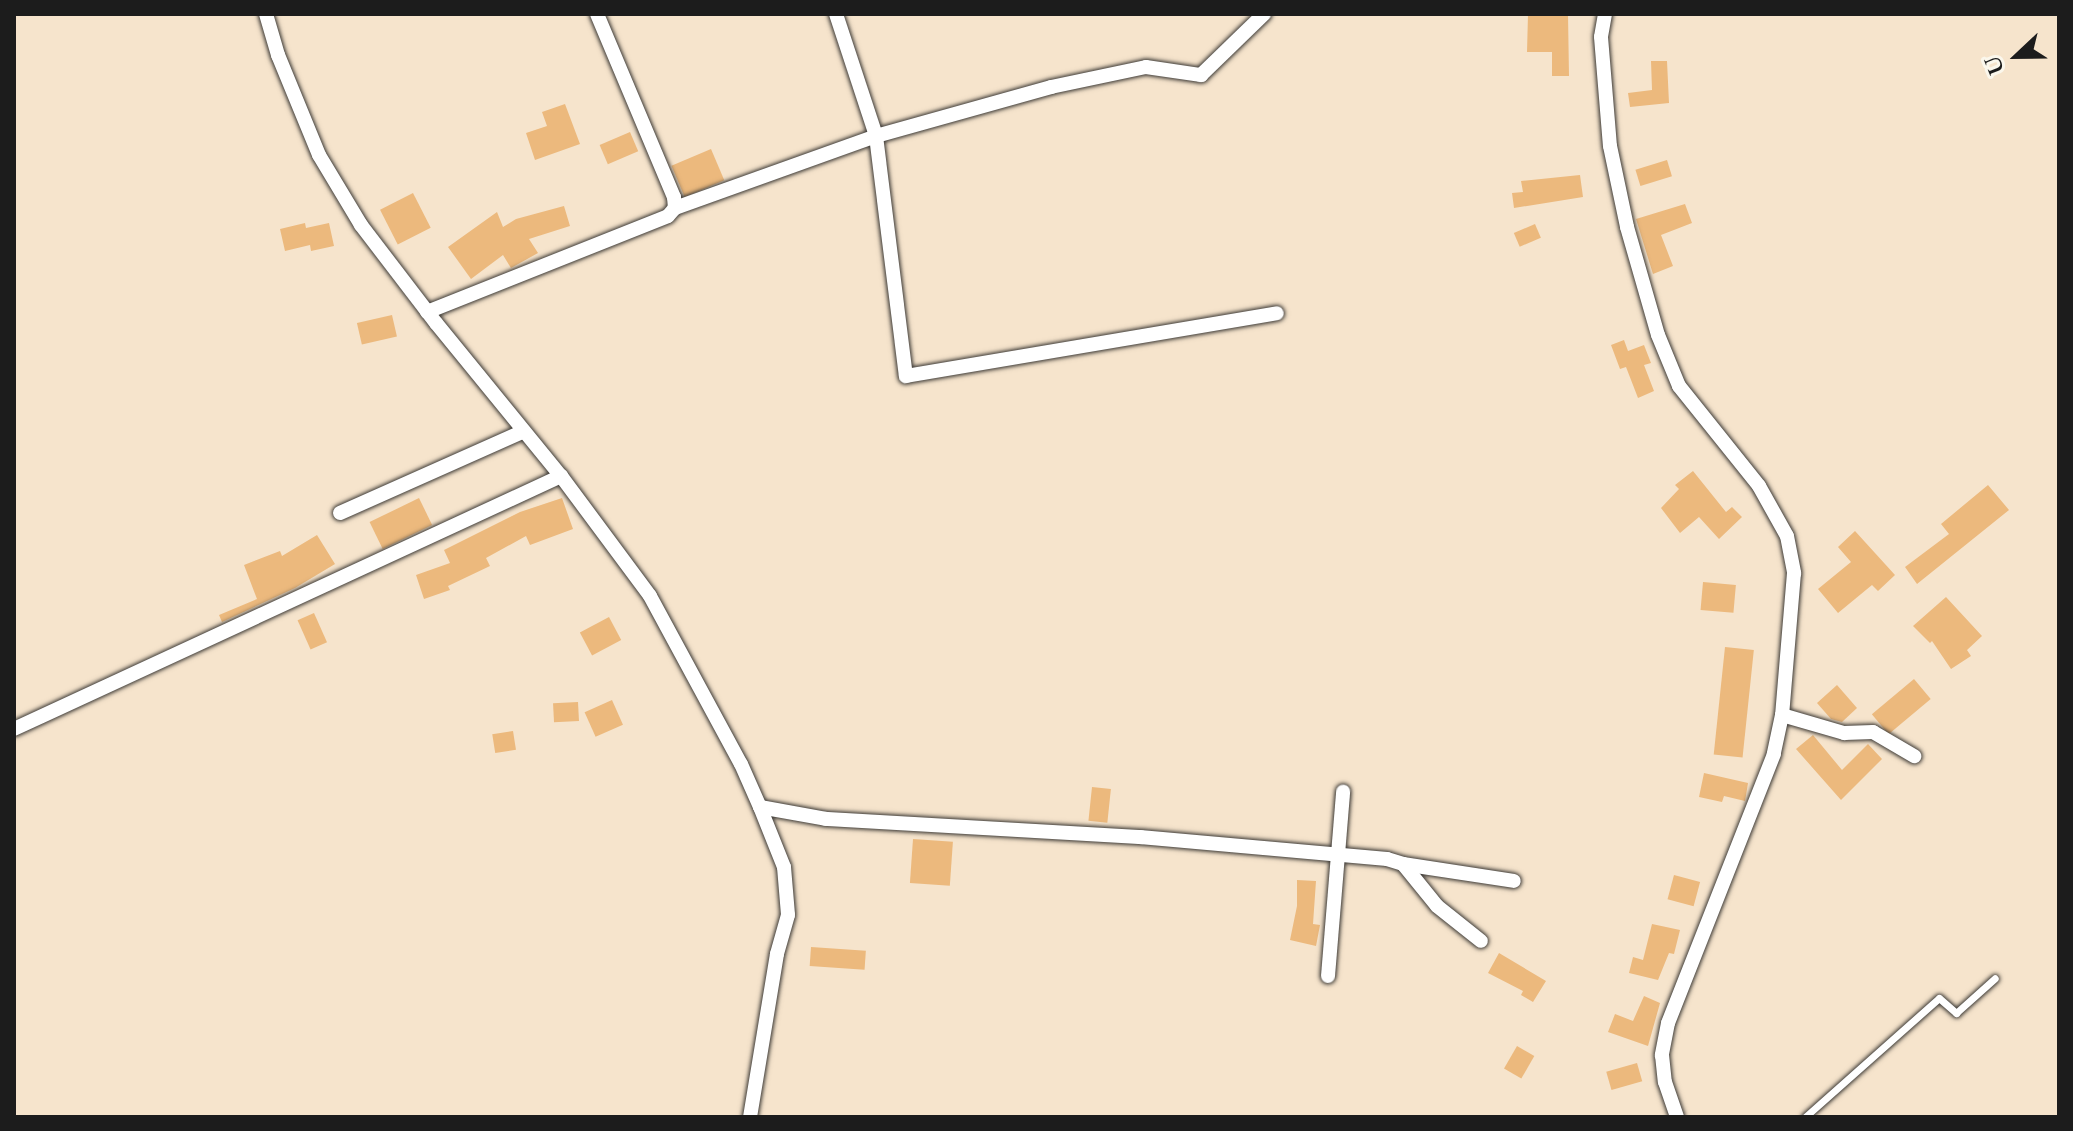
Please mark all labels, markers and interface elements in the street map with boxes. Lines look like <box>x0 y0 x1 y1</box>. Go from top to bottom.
north arrow <box>1977 16 2057 96</box>
text: U <box>1977 51 2012 79</box>

